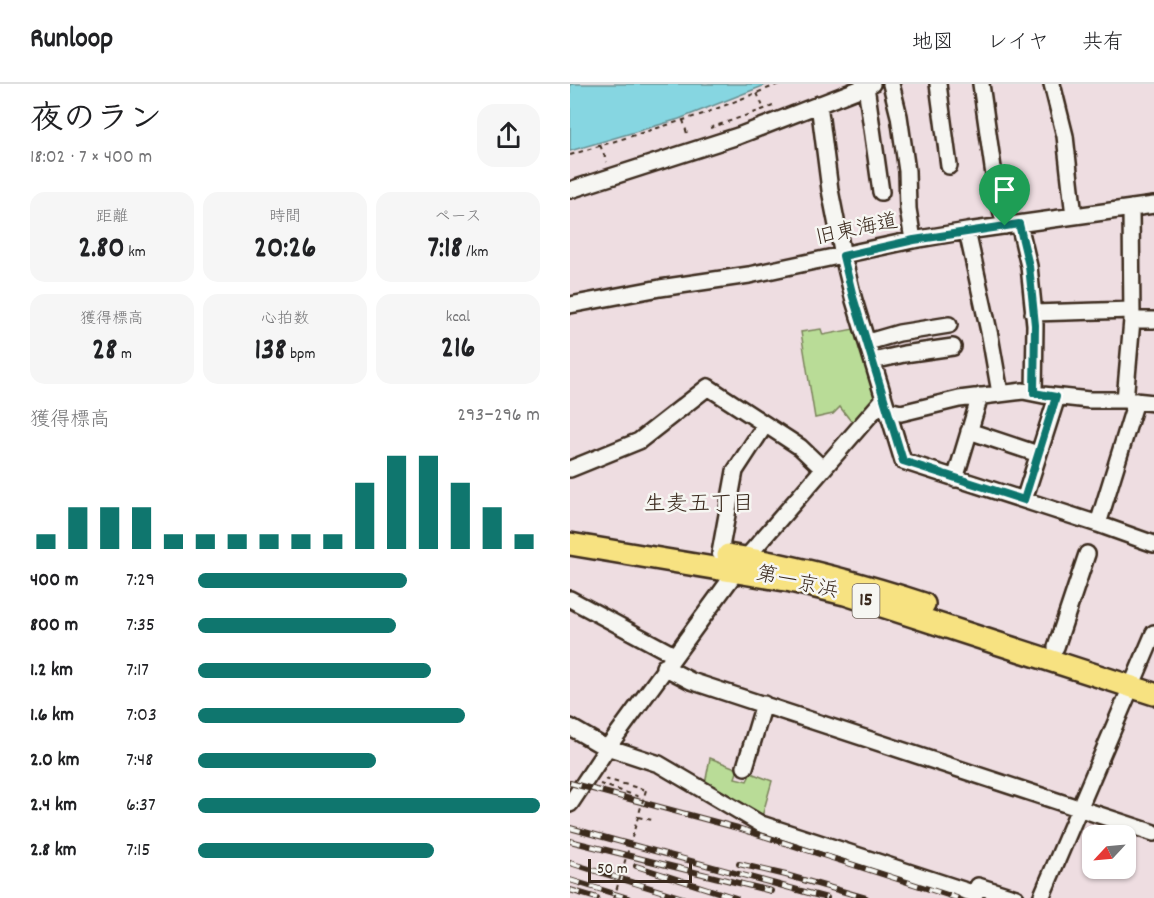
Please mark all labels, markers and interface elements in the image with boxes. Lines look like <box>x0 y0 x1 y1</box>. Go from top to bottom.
text: Runloop <box>30 21 113 61</box>
text: 地図 <box>912 29 954 59</box>
text: レイヤ <box>987 29 1049 59</box>
text: 共有 <box>1082 29 1124 59</box>
text: 夜のラン <box>30 98 162 145</box>
button: share <box>477 104 540 167</box>
text: 18:02 · 7 × 400 m <box>30 144 152 172</box>
pin <box>979 164 1030 226</box>
icon: arrive <box>988 173 1021 206</box>
text: 距離 <box>96 206 128 229</box>
text: 時間 <box>269 206 301 229</box>
text: ペース <box>434 206 482 229</box>
street label: 旧東海道 <box>813 208 901 254</box>
text: 2.80 <box>78 229 125 272</box>
text: 20:26 <box>254 229 316 272</box>
text: 7:18 <box>428 229 463 272</box>
text: km <box>125 241 146 264</box>
text: /km <box>463 241 488 264</box>
text: kcal <box>446 306 470 329</box>
text: 獲得標高 <box>80 308 144 331</box>
text: 心拍数 <box>261 308 309 331</box>
text: 216 <box>441 329 475 372</box>
text: 28 <box>92 331 117 374</box>
text: 138 <box>255 331 286 374</box>
text: m <box>117 343 132 366</box>
text: bpm <box>286 343 315 366</box>
text: 293–296 m <box>457 402 540 430</box>
text: 獲得標高 <box>30 407 110 435</box>
district label: 生麦五丁目 <box>644 490 754 521</box>
street label: 第一京浜 <box>753 560 841 608</box>
text: 400 m <box>30 567 78 595</box>
text: 7:29 <box>126 567 155 595</box>
road number: 15 <box>852 584 880 618</box>
text: 800 m <box>30 612 78 640</box>
text: 7:35 <box>126 612 155 640</box>
text: 1.2 km <box>30 657 73 685</box>
text: 7:17 <box>126 657 149 685</box>
text: 1.6 km <box>30 702 74 730</box>
text: 7:03 <box>126 702 157 730</box>
text: 2.0 km <box>30 747 79 775</box>
text: 7:48 <box>126 747 153 775</box>
text: 2.4 km <box>30 792 77 820</box>
text: 6:37 <box>126 792 156 820</box>
north arrow <box>1082 825 1136 879</box>
map controls <box>1082 825 1136 879</box>
text: 2.8 km <box>30 837 77 865</box>
text: 7:15 <box>126 837 151 865</box>
scale bar <box>588 856 692 884</box>
text: 50 m <box>597 858 628 881</box>

